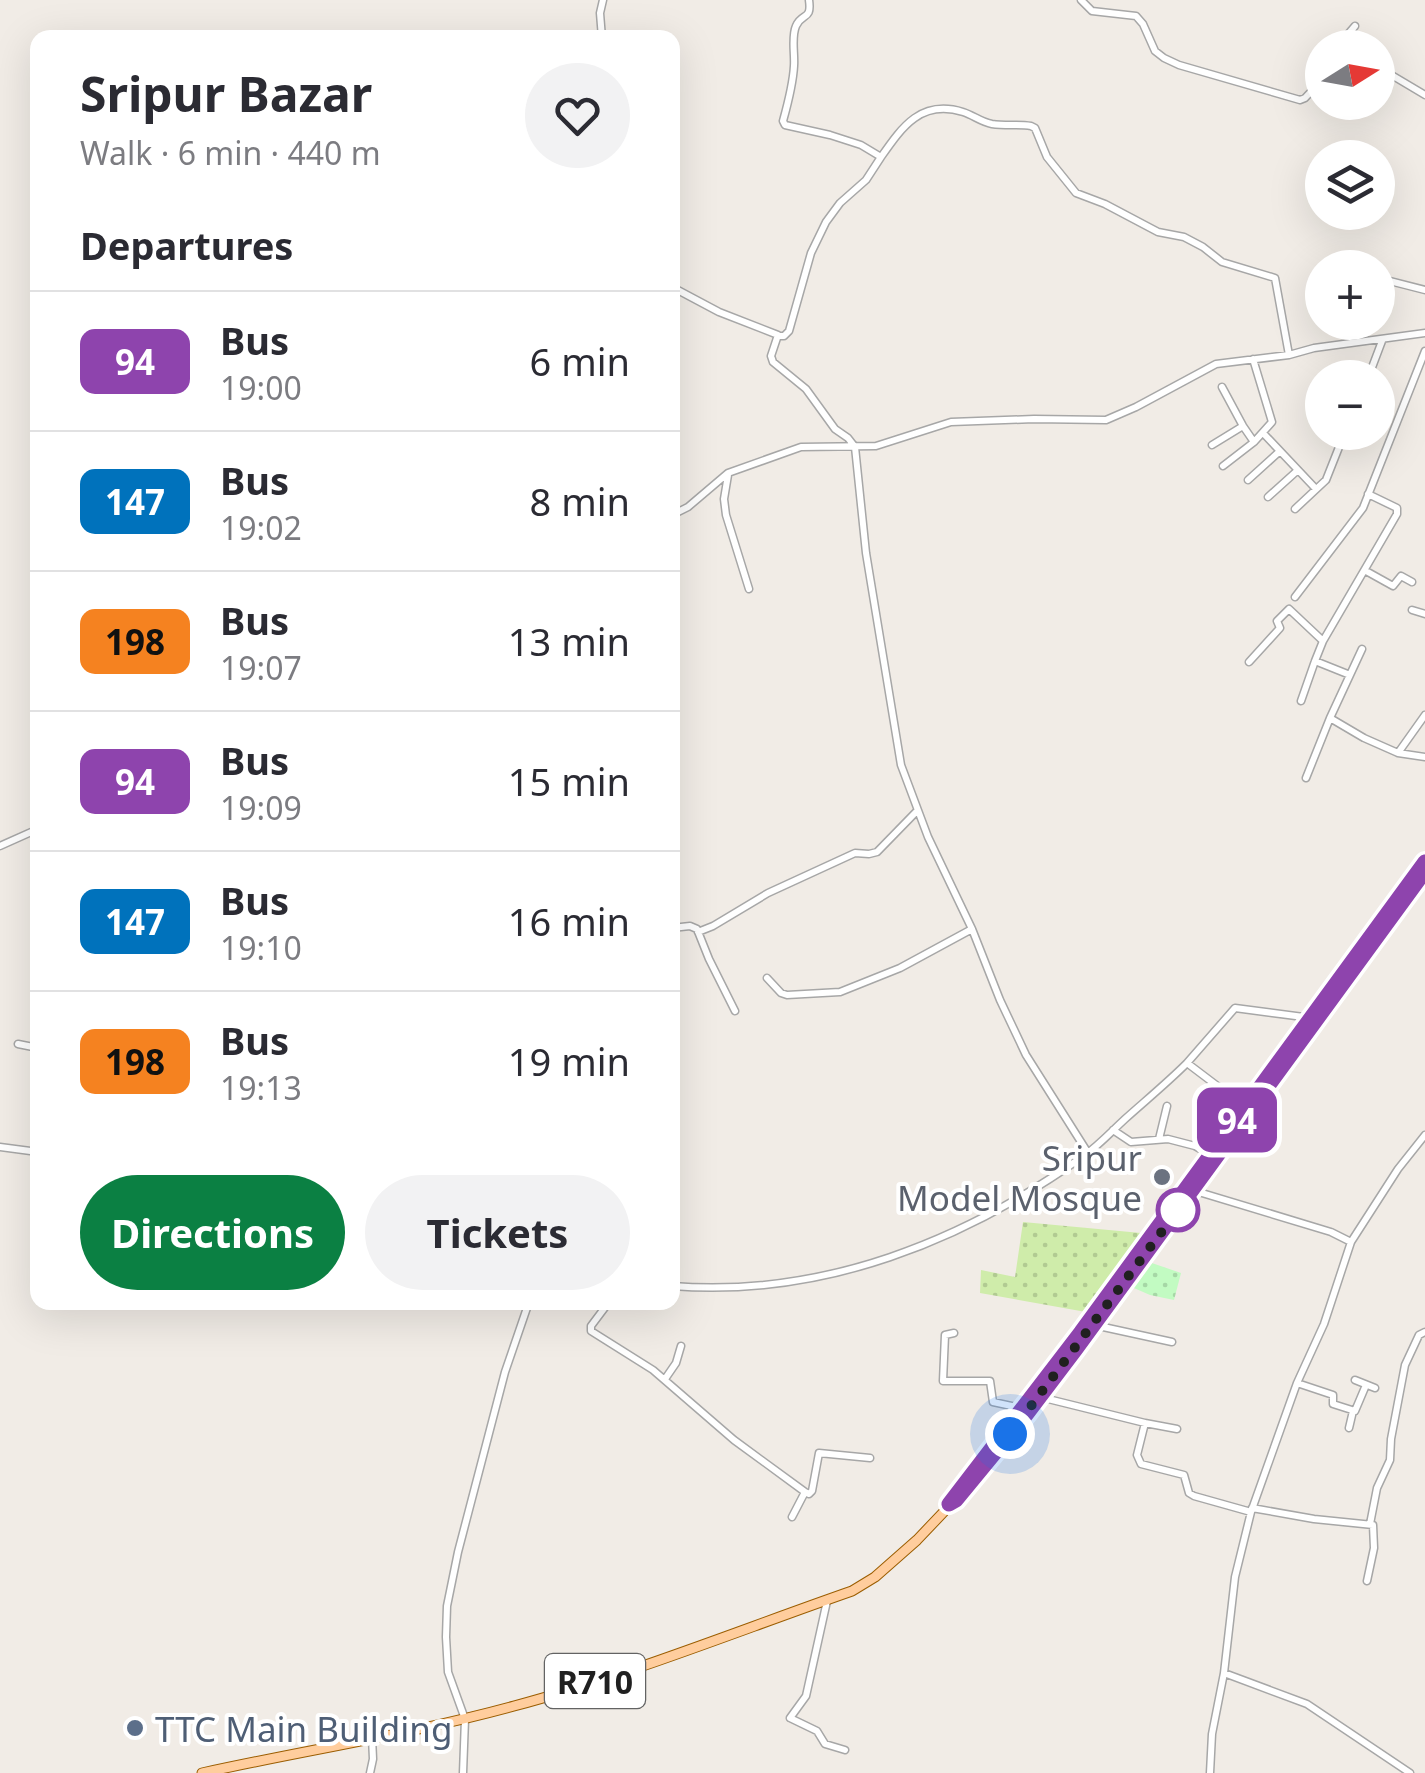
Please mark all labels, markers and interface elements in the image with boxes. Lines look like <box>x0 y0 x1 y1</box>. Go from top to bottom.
north arrow <box>1305 30 1395 120</box>
map controls <box>1305 30 1395 450</box>
text: Sripur Bazar <box>80 61 372 126</box>
button: heart <box>525 63 630 168</box>
text: Walk · 6 min · 440 m <box>80 131 381 174</box>
button: layers <box>1305 140 1395 230</box>
text: Departures <box>80 219 293 271</box>
button: + <box>1305 250 1395 340</box>
text: Bus <box>220 314 289 366</box>
text: 6 min <box>530 335 630 387</box>
text: 94 <box>115 338 155 385</box>
button: − <box>1305 360 1395 450</box>
text: 19:00 <box>220 366 302 409</box>
text: Bus <box>220 454 289 506</box>
text: 8 min <box>530 475 630 527</box>
text: 147 <box>105 478 165 525</box>
text: 19:02 <box>220 506 302 549</box>
text: Bus <box>220 594 289 646</box>
text: 13 min <box>508 615 630 667</box>
text: 198 <box>105 618 165 665</box>
text: 19:07 <box>220 646 302 689</box>
text: Bus <box>220 734 289 786</box>
text: 15 min <box>508 755 630 807</box>
text: 94 <box>115 758 155 805</box>
text: 19:09 <box>220 786 302 829</box>
text: Bus <box>220 874 289 926</box>
text: 16 min <box>508 895 630 947</box>
text: 147 <box>105 898 165 945</box>
text: 19:10 <box>220 926 302 969</box>
text: Bus <box>220 1014 289 1066</box>
text: 19 min <box>508 1035 630 1087</box>
text: 198 <box>105 1038 165 1085</box>
text: 19:13 <box>220 1066 302 1109</box>
line badge: 94 <box>1192 1088 1282 1152</box>
text: 94 <box>1217 1097 1257 1144</box>
place label: Sripur Model Mosque <box>897 1134 1142 1221</box>
marker: Sripur Model Mosque <box>1151 1166 1173 1188</box>
button: Directions <box>80 1175 345 1290</box>
button: Tickets <box>365 1175 630 1290</box>
unlabelled marker <box>1157 1189 1199 1231</box>
your location <box>985 1409 1035 1459</box>
road number: R710 <box>545 1654 645 1708</box>
place label: TTC Main Building <box>155 1705 452 1752</box>
marker: TTC Main Building <box>124 1717 146 1739</box>

